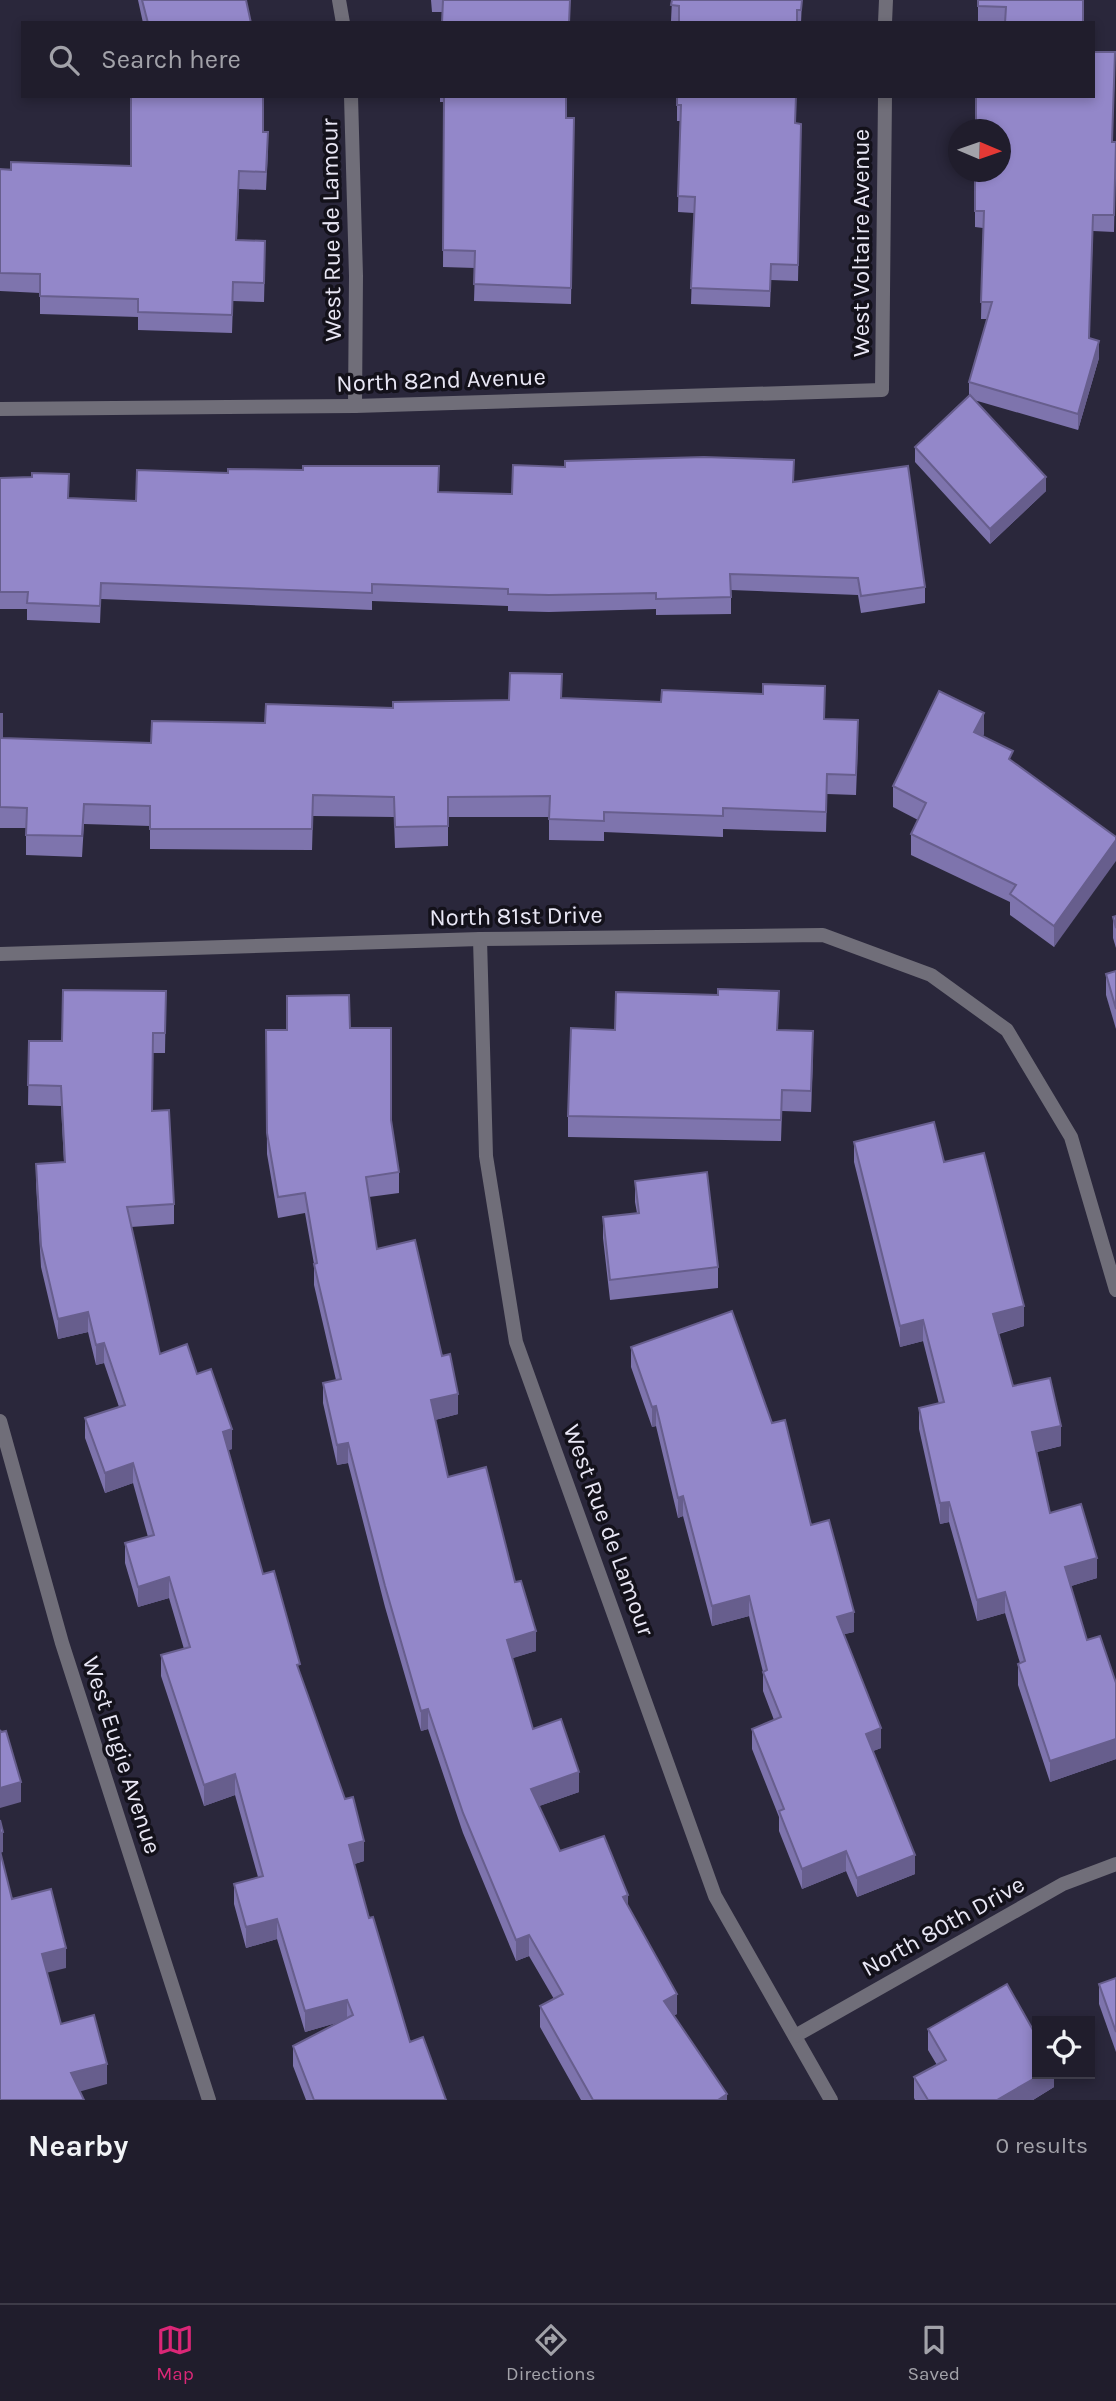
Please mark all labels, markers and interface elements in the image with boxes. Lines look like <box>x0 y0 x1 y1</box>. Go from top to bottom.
search box <box>21 21 1095 98</box>
icon: search <box>45 41 83 79</box>
text: Search here <box>101 44 241 75</box>
street label: West Rue de Lamour <box>315 118 347 342</box>
north arrow <box>948 119 1011 182</box>
street label: West Voltaire Avenue <box>847 129 875 357</box>
street label: North 82nd Avenue <box>336 362 546 398</box>
street label: North 81st Drive <box>429 900 603 932</box>
street label: West Rue de Lamour <box>558 1420 660 1640</box>
street label: West Eugie Avenue <box>77 1653 167 1857</box>
street label: North 80th Drive <box>857 1870 1029 1982</box>
map controls <box>1032 2016 1095 2079</box>
button: locate <box>1032 2016 1095 2079</box>
text: Nearby <box>28 2128 128 2164</box>
text: 0 results <box>996 2132 1088 2159</box>
tab: Map <box>156 2321 194 2385</box>
tab: Directions <box>506 2321 595 2385</box>
tab: Saved <box>907 2321 960 2385</box>

